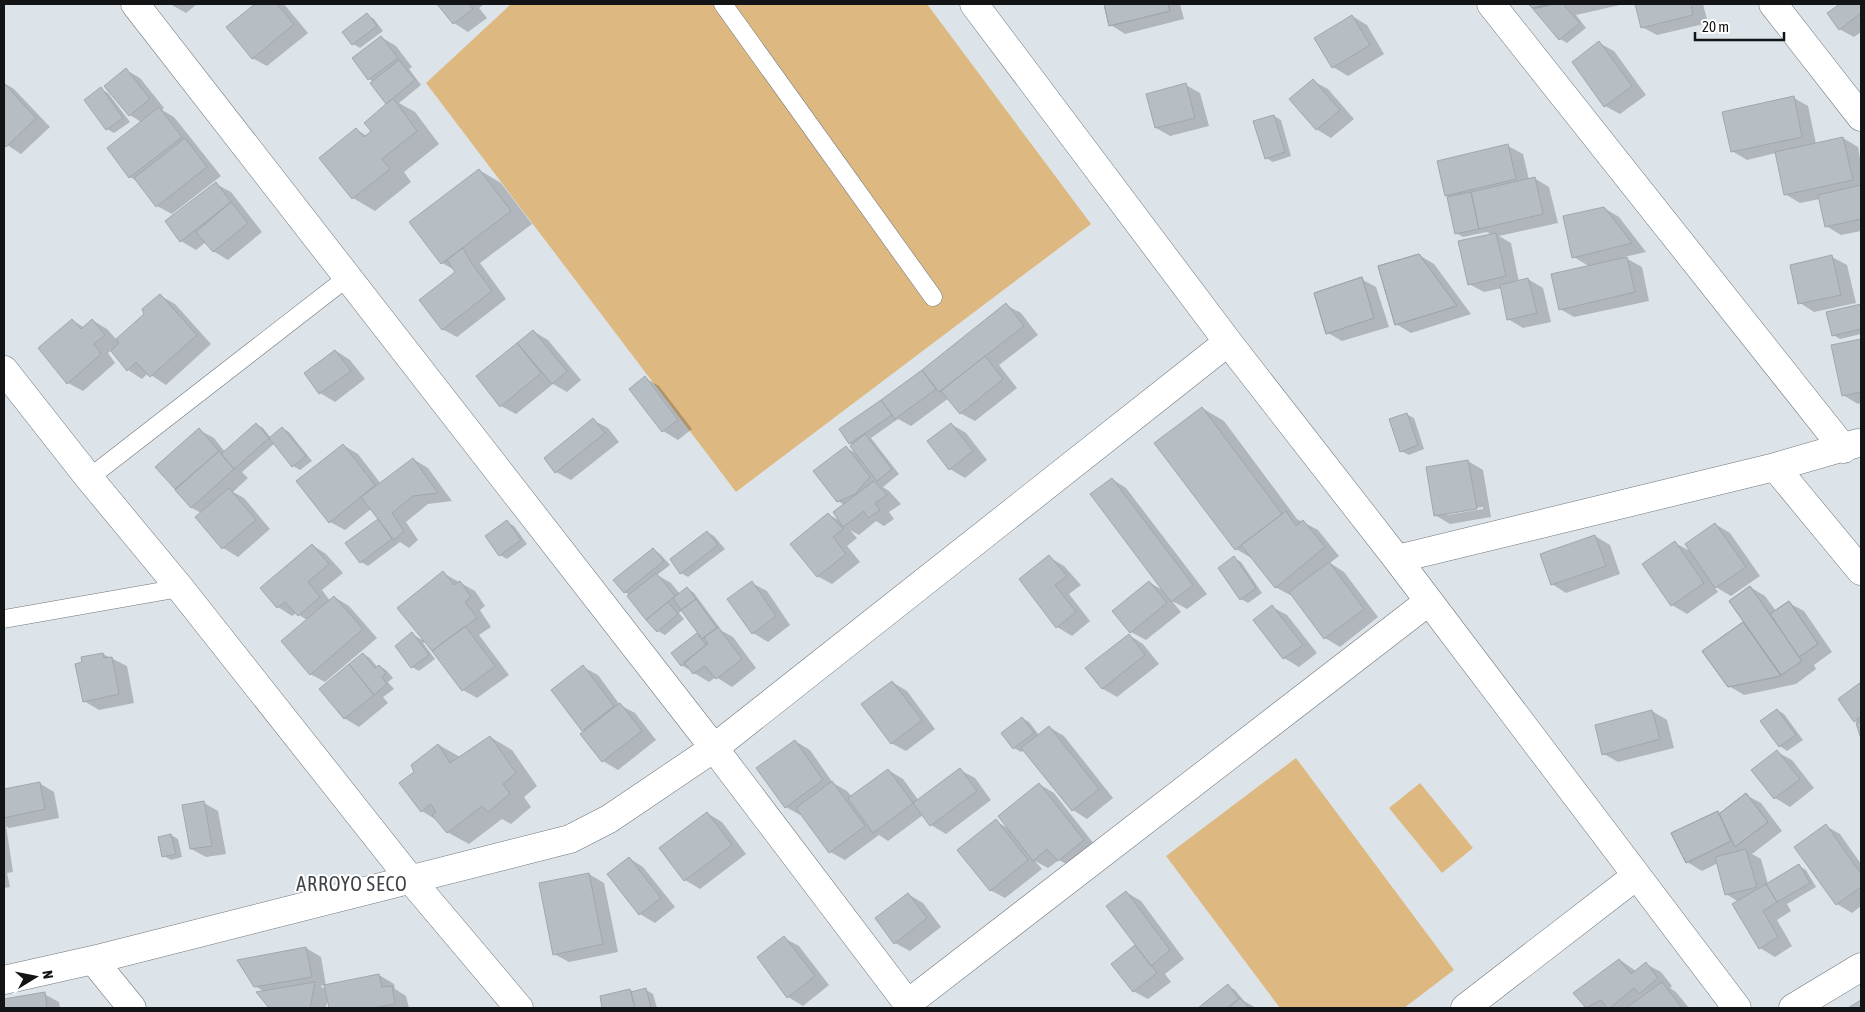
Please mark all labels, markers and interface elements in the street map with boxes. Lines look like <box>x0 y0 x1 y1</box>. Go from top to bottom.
scale bar <box>1695 10 1784 42</box>
text: 20 m <box>1702 18 1729 35</box>
district label: ARROYO SECO <box>296 872 408 895</box>
north arrow <box>10 952 60 1002</box>
text: N <box>39 969 56 980</box>

